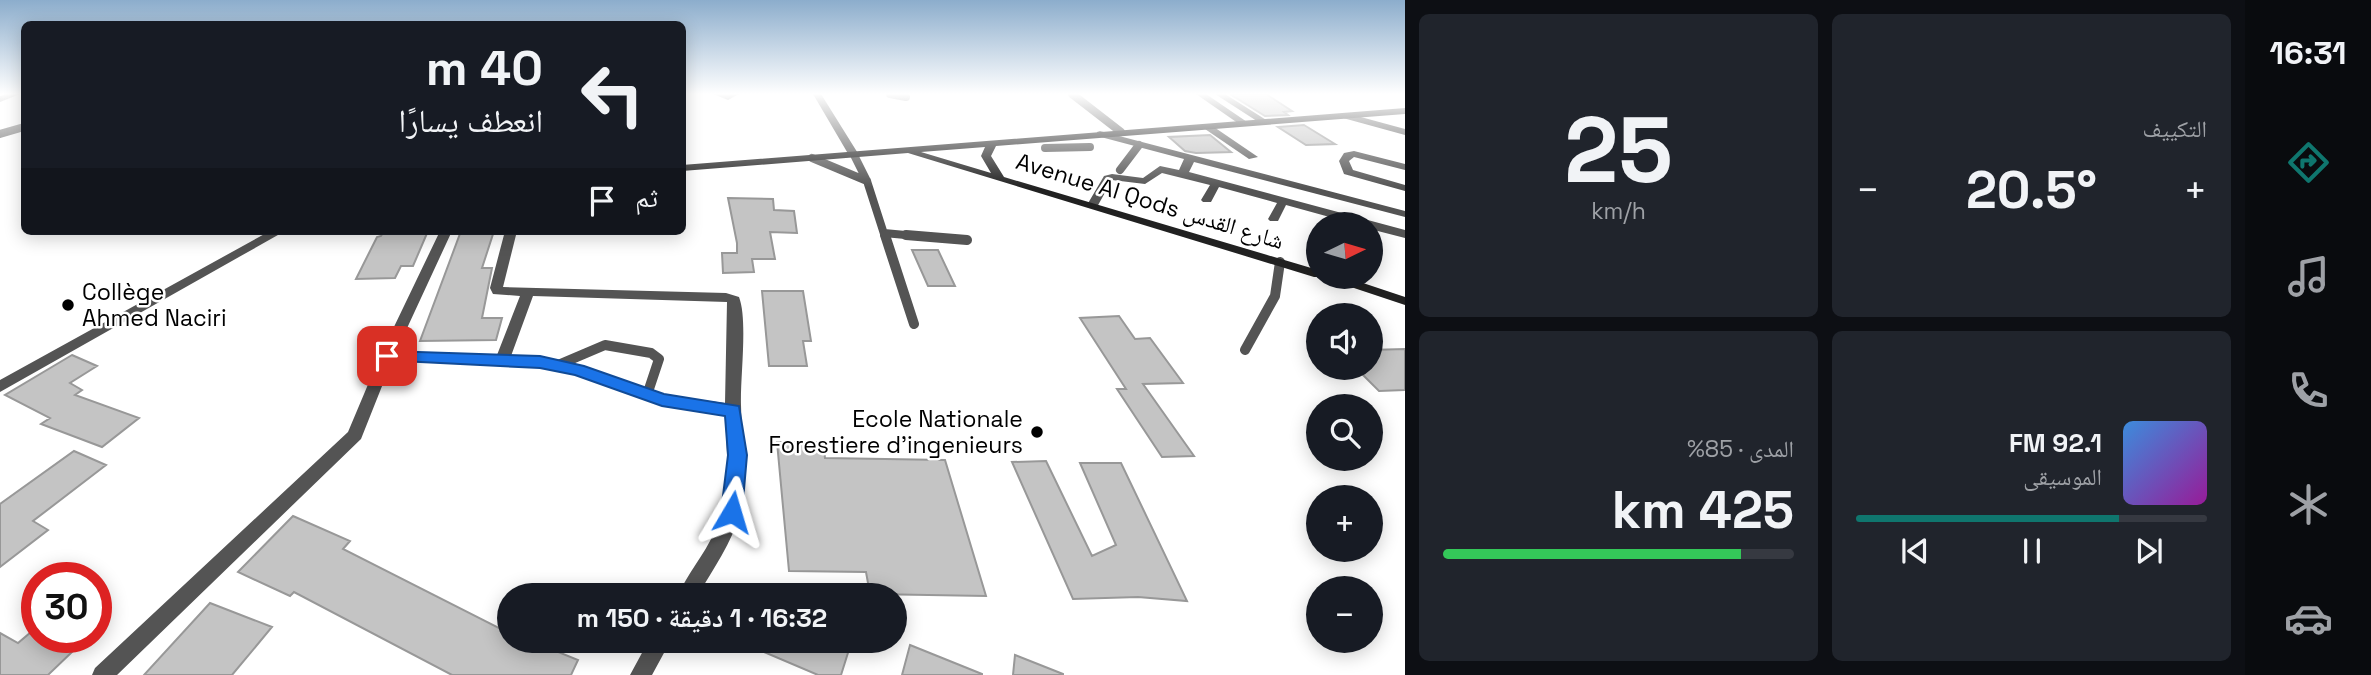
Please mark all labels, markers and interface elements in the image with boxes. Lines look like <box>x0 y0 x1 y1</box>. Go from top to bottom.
text: 16:31 <box>2269 33 2347 73</box>
text: 40 m <box>426 37 543 99</box>
icon: left <box>567 49 658 140</box>
text: 25 <box>1564 92 1673 209</box>
text: انعطف يسارًا <box>399 101 543 141</box>
text: التكييف <box>2142 114 2207 144</box>
icon: directions <box>2284 138 2333 187</box>
street label: Avenue Al Qods شارع القدس <box>1012 146 1288 256</box>
text: 20.5° <box>1966 157 2097 223</box>
text: − <box>1856 166 1880 214</box>
text: + <box>2183 166 2207 214</box>
text: ثم <box>635 181 658 215</box>
icon: arrive <box>583 182 621 220</box>
text: km/h <box>1591 196 1646 226</box>
north arrow <box>1306 212 1382 289</box>
map controls <box>1306 212 1383 653</box>
icon: music <box>2284 252 2333 301</box>
place label: Collège Ahmed Naciri <box>82 277 227 333</box>
marker: Collège Ahmed Naciri <box>60 297 76 313</box>
button: sound <box>1306 303 1383 380</box>
pin <box>357 326 417 386</box>
icon: arrive <box>368 337 406 375</box>
icon: phone <box>2284 366 2333 415</box>
button: search <box>1306 394 1383 471</box>
place label: Ecole Nationale Forestiere d'ingenieurs <box>768 404 1023 460</box>
marker: Ecole Nationale Forestiere d'ingenieurs <box>1029 424 1045 440</box>
text: 92.1 FM <box>2009 426 2102 460</box>
text: المدى · 85% <box>1687 434 1794 464</box>
text: الموسيقى <box>2023 462 2102 492</box>
position arrow <box>695 475 769 549</box>
text: 425 km <box>1612 477 1794 543</box>
icon: climate <box>2284 480 2333 529</box>
button: + <box>1306 485 1383 562</box>
icon: previous <box>1896 532 1934 570</box>
icon: pause <box>2013 532 2051 570</box>
icon: next <box>2130 532 2168 570</box>
speed limit sign: 30 <box>21 562 112 653</box>
button: − <box>1306 576 1383 653</box>
icon: car <box>2284 594 2333 643</box>
text: 16:32 · 1 دقيقة · 150 m <box>577 601 827 635</box>

